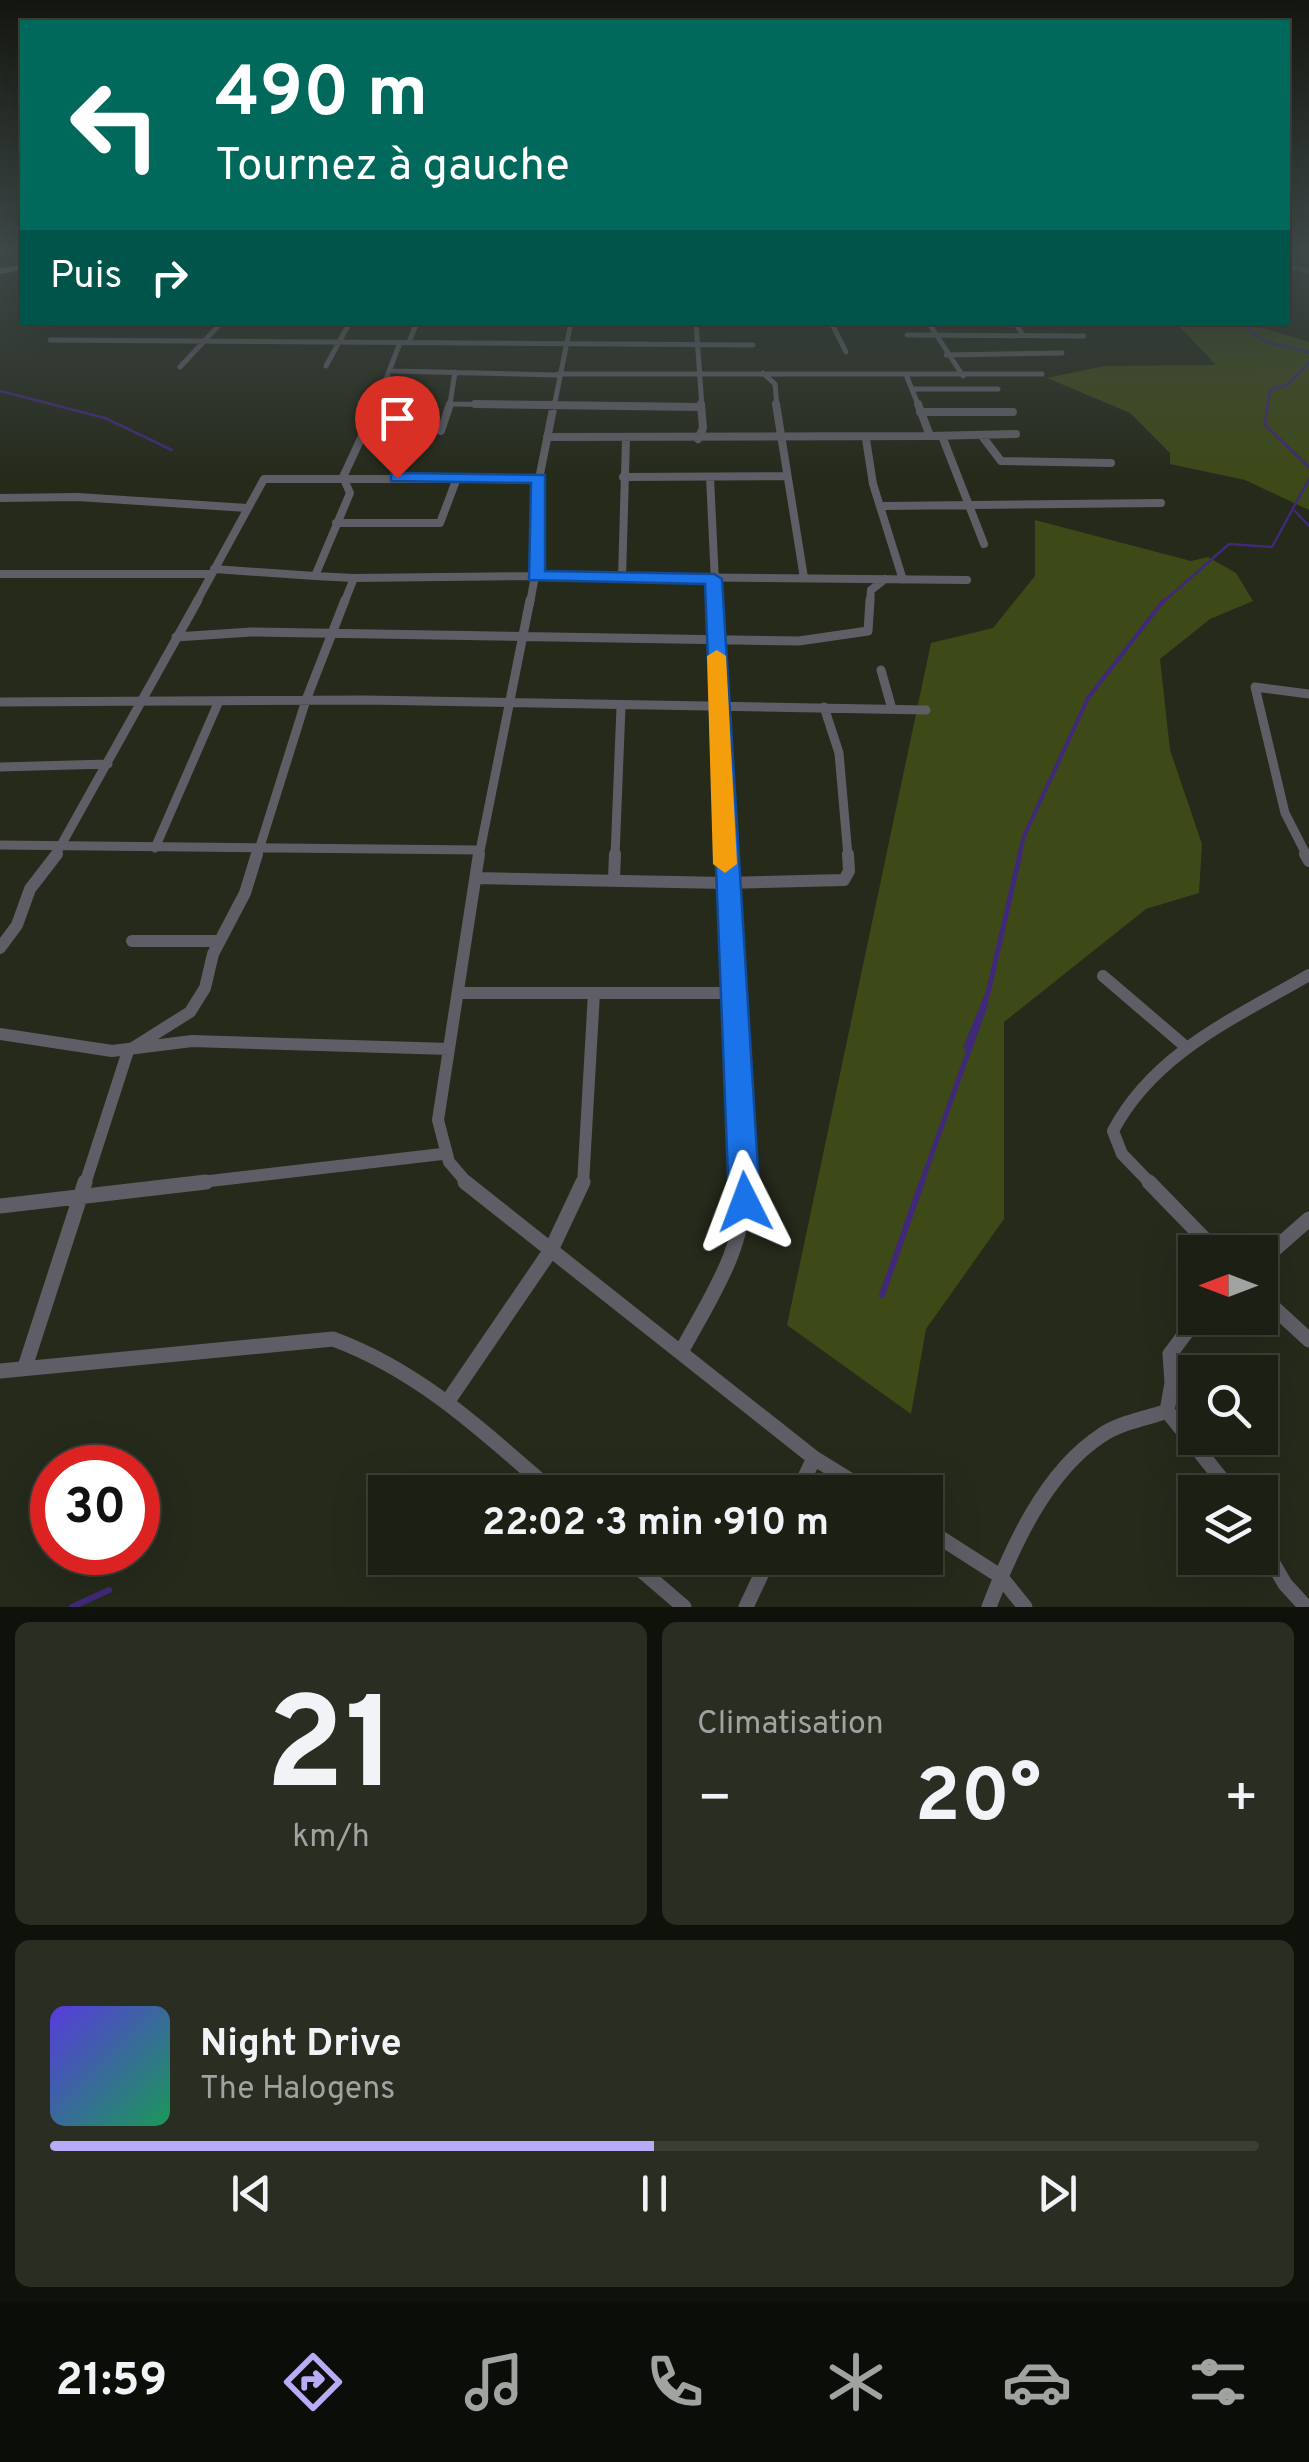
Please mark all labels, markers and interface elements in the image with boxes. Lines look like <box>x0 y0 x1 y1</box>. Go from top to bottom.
text: 490 m <box>215 52 428 141</box>
icon: left <box>50 60 180 190</box>
text: Tournez à gauche <box>215 139 570 196</box>
icon: right <box>142 250 197 305</box>
text: Puis <box>50 253 122 302</box>
pin <box>355 376 440 479</box>
icon: arrive <box>370 391 425 446</box>
position arrow <box>693 1150 797 1254</box>
north arrow <box>1178 1235 1278 1335</box>
map controls <box>1178 1235 1278 1575</box>
button: search <box>1178 1355 1278 1455</box>
speed limit sign: 30 <box>30 1445 160 1575</box>
button: layers <box>1178 1475 1278 1575</box>
text: 22:02 · 3 min · 910 m <box>482 1500 829 1549</box>
text: 21 <box>265 1670 397 1835</box>
text: Climatisation <box>697 1705 884 1745</box>
text: 20° <box>915 1753 1041 1848</box>
text: − <box>697 1766 732 1836</box>
text: + <box>1224 1766 1259 1836</box>
text: km/h <box>292 1818 370 1858</box>
text: Night Drive <box>200 2021 402 2070</box>
text: The Halogens <box>200 2070 395 2110</box>
icon: previous <box>224 2166 279 2221</box>
icon: pause <box>627 2166 682 2221</box>
icon: next <box>1030 2166 1085 2221</box>
icon: directions <box>278 2347 348 2417</box>
icon: music <box>459 2347 529 2417</box>
icon: phone <box>640 2347 710 2417</box>
icon: climate <box>821 2347 891 2417</box>
icon: car <box>1002 2347 1072 2417</box>
icon: filters <box>1183 2347 1253 2417</box>
text: 21:59 <box>56 2354 167 2411</box>

